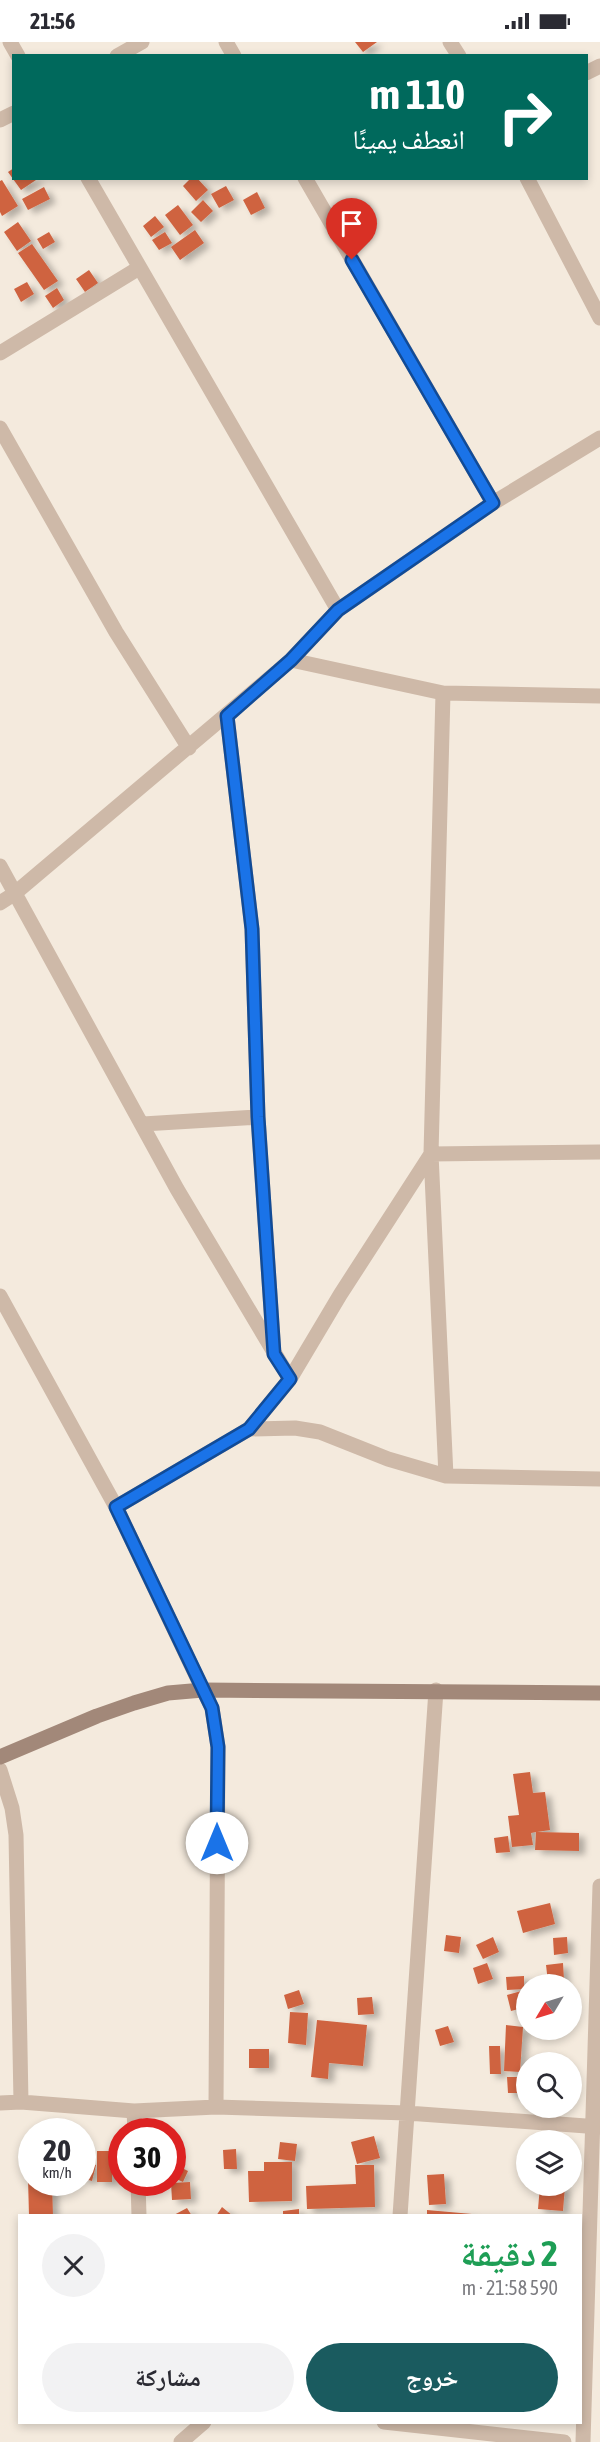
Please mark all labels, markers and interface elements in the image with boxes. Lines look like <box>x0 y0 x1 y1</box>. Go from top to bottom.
text: 21:56 <box>30 8 75 34</box>
text: 110 m <box>370 70 465 118</box>
icon: right <box>486 78 564 156</box>
text: انعطف يمينًا <box>352 124 465 155</box>
pin <box>326 198 377 260</box>
icon: arrive <box>335 207 368 240</box>
position arrow <box>185 1811 249 1875</box>
north arrow <box>516 1974 582 2040</box>
map controls <box>516 1974 582 2196</box>
button: search <box>516 2052 582 2118</box>
speed limit sign: 30 <box>108 2118 186 2196</box>
button: layers <box>516 2130 582 2196</box>
text: 20 <box>43 2133 71 2167</box>
text: km/h <box>42 2164 72 2181</box>
text: 2 دقيقة <box>461 2232 558 2274</box>
button: close <box>42 2234 105 2297</box>
text: 590 m · 21:58 <box>462 2276 558 2299</box>
button: مشاركة <box>42 2343 294 2412</box>
button: خروج <box>306 2343 558 2412</box>

